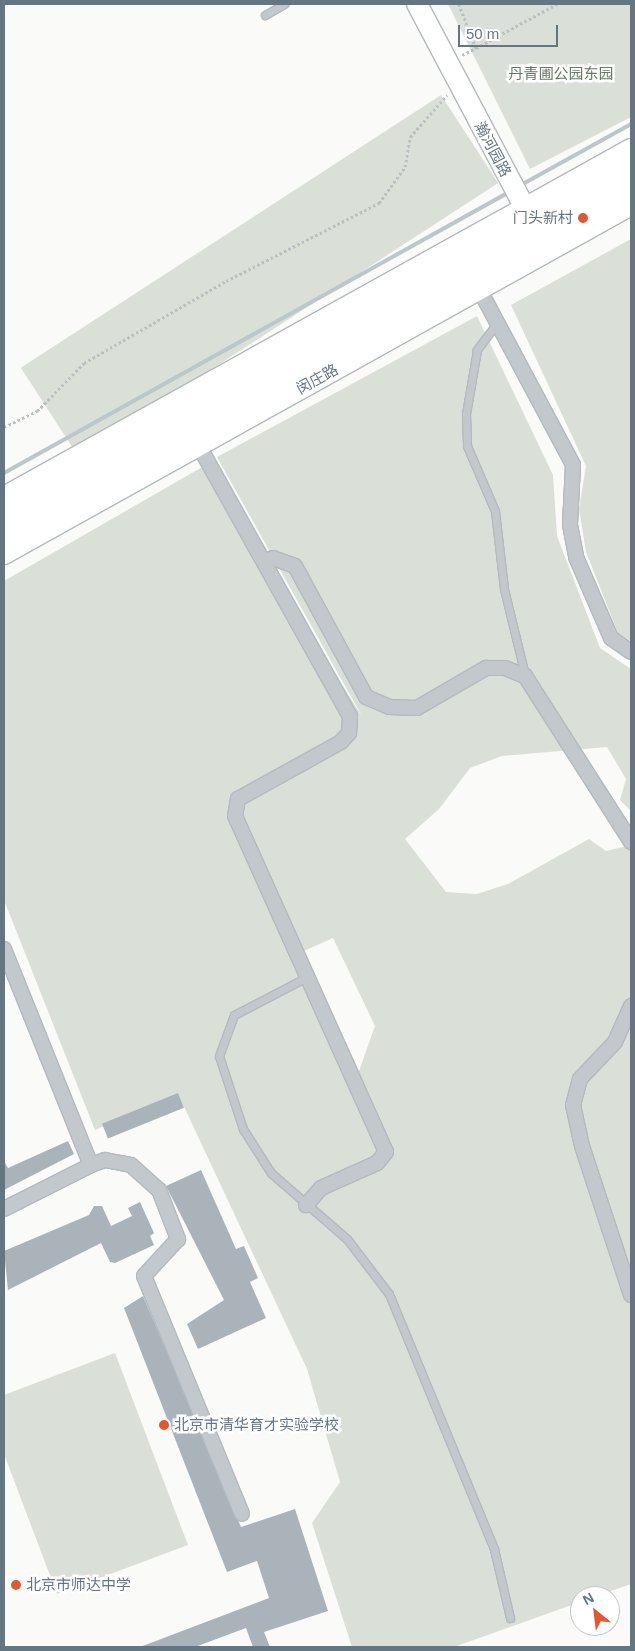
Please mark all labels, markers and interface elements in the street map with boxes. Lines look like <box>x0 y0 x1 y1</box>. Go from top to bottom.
scale bar <box>460 15 560 47</box>
text: 50 m <box>466 25 499 42</box>
park label: 丹青圃公园东园 <box>509 65 613 83</box>
street label: 瀚河园路 <box>471 118 515 180</box>
place label: 门头新村 <box>513 209 573 227</box>
marker: 门头新村 <box>577 212 589 224</box>
street label: 闵庄路 <box>293 360 341 398</box>
place label: 北京市清华育才实验学校 <box>174 1416 339 1434</box>
marker: 北京市清华育才实验学校 <box>158 1419 170 1431</box>
place label: 北京市师达中学 <box>26 1576 131 1594</box>
marker: 北京市师达中学 <box>10 1579 22 1591</box>
north arrow <box>570 1586 620 1636</box>
text: N <box>580 1589 597 1608</box>

